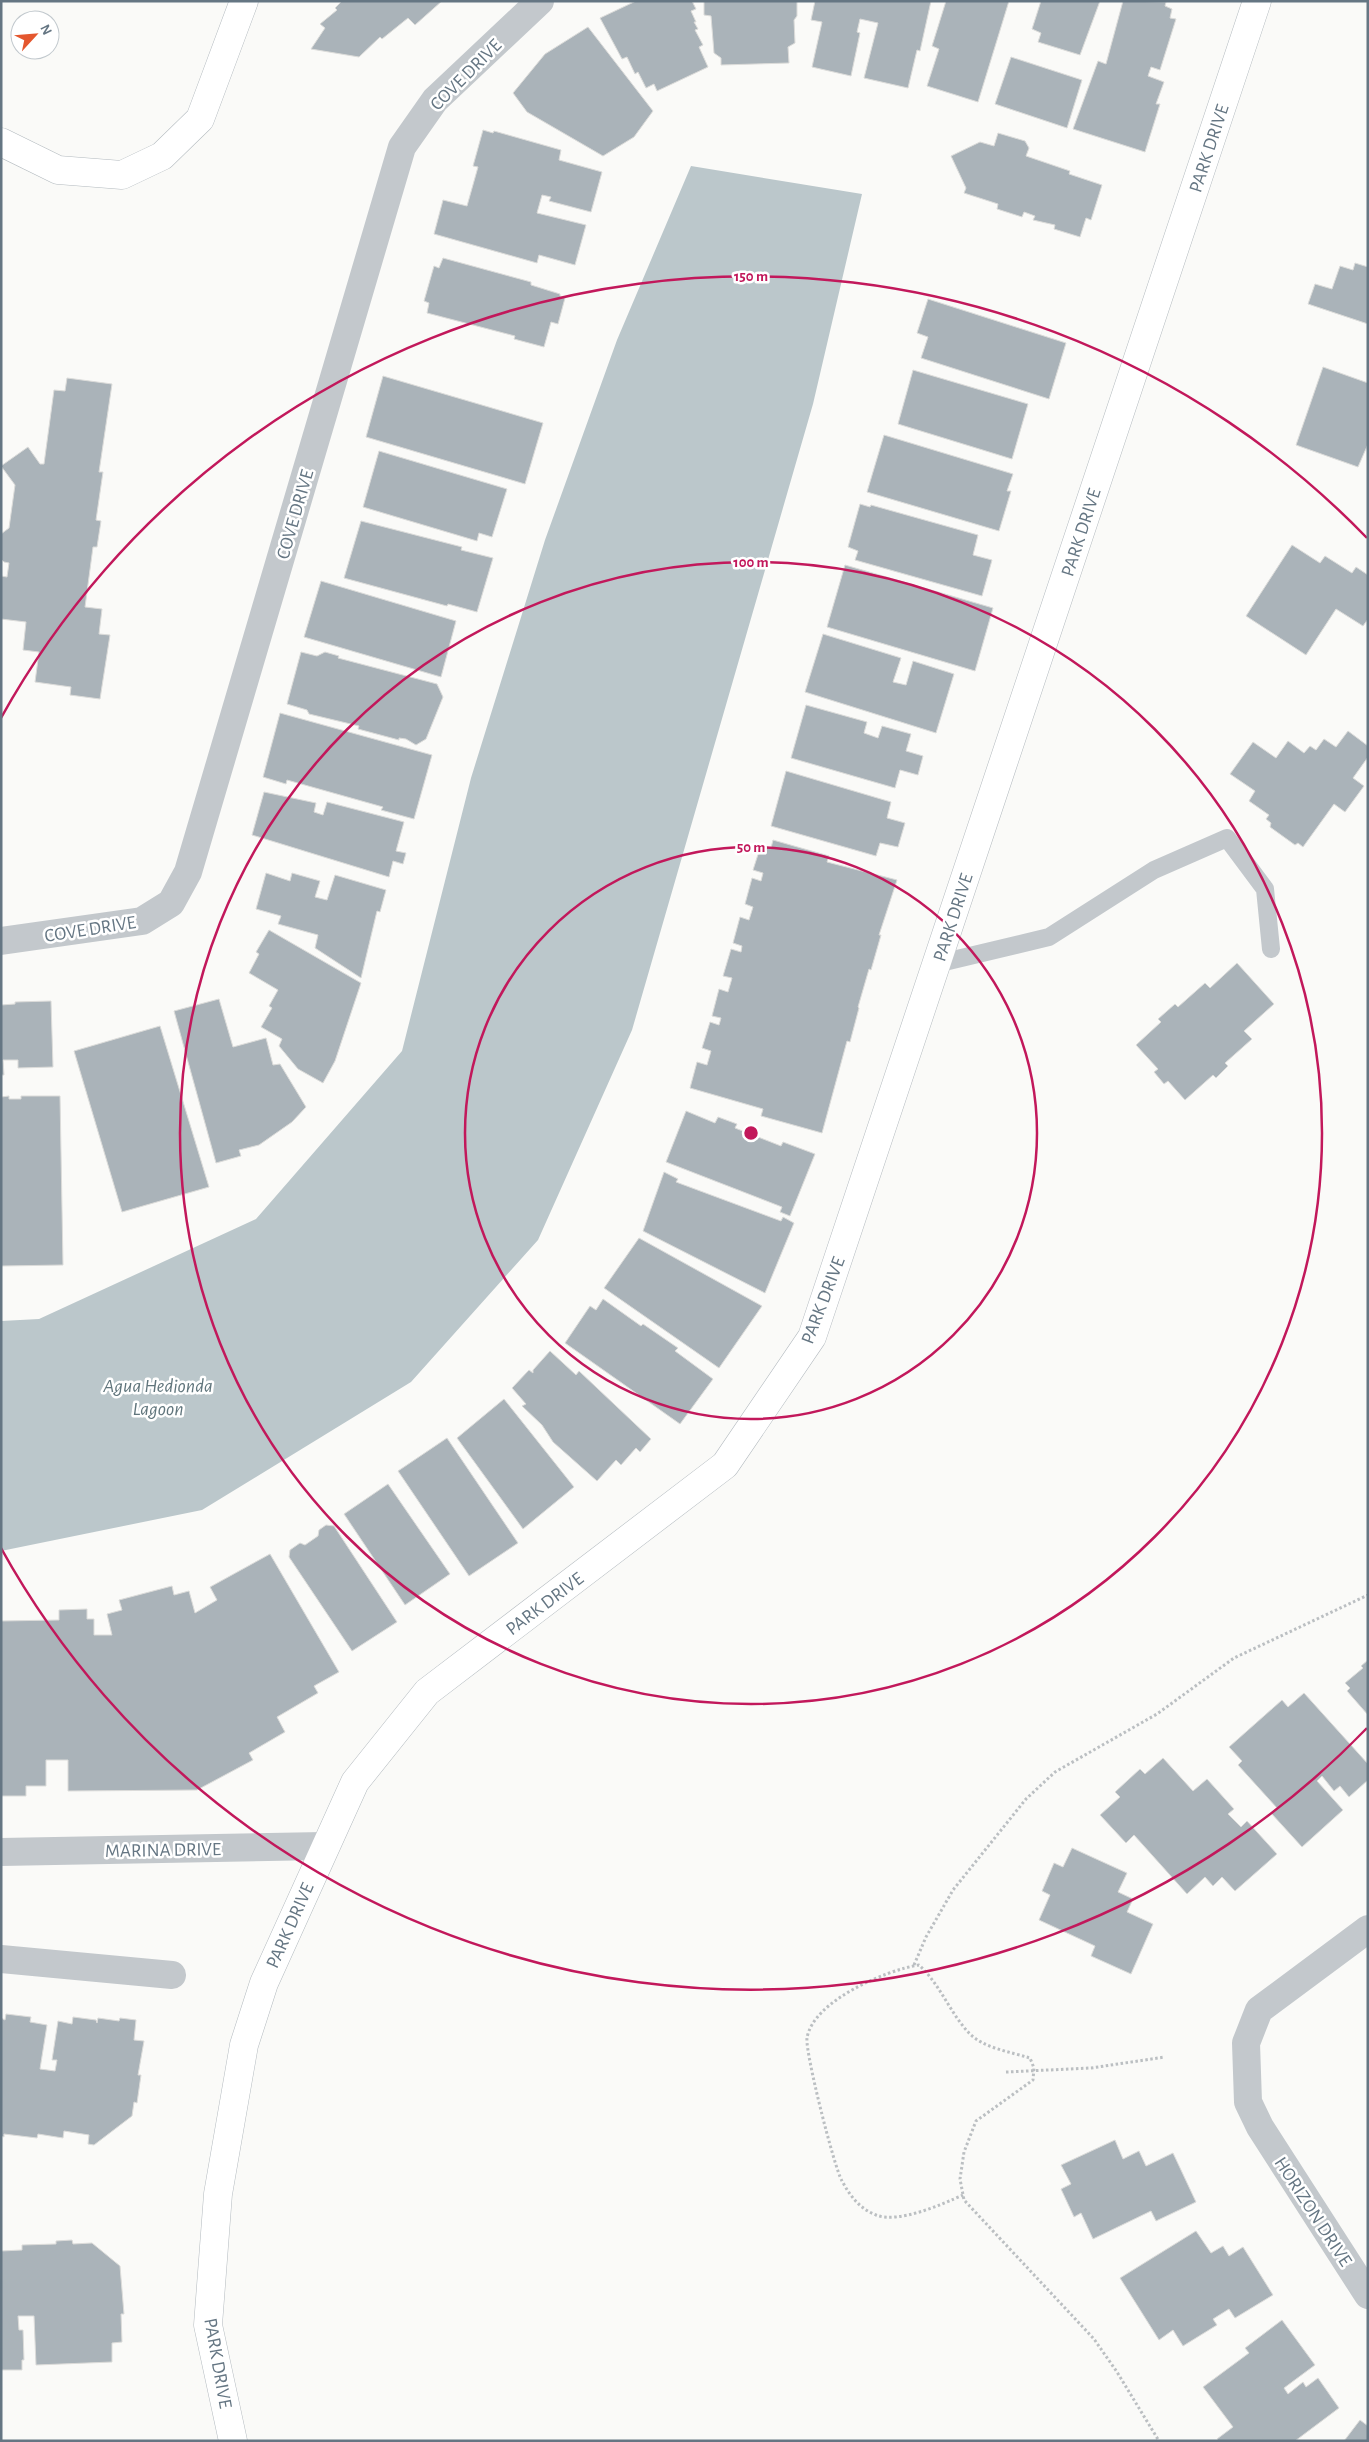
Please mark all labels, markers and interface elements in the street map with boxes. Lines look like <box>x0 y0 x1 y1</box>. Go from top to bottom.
north arrow <box>10 10 60 60</box>
text: N <box>37 22 54 37</box>
street label: COVE DRIVE <box>427 36 505 114</box>
street label: PARK DRIVE <box>1186 102 1233 195</box>
text: 150 m <box>734 269 768 284</box>
street label: COVE DRIVE <box>274 468 317 561</box>
street label: PARK DRIVE <box>1058 486 1105 579</box>
text: 100 m <box>733 555 769 570</box>
text: 50 m <box>737 840 765 855</box>
street label: PARK DRIVE <box>930 871 977 964</box>
street label: COVE DRIVE <box>43 913 137 946</box>
centre of rings <box>742 1124 760 1142</box>
street label: PARK DRIVE <box>798 1254 849 1347</box>
water label: Agua Hedionda Lagoon <box>102 1376 213 1419</box>
street label: PARK DRIVE <box>503 1569 587 1639</box>
street label: MARINA DRIVE <box>105 1840 221 1861</box>
street label: PARK DRIVE <box>263 1880 318 1971</box>
street label: HORIZON DRIVE <box>1270 2154 1355 2270</box>
street label: PARK DRIVE <box>200 2317 235 2410</box>

